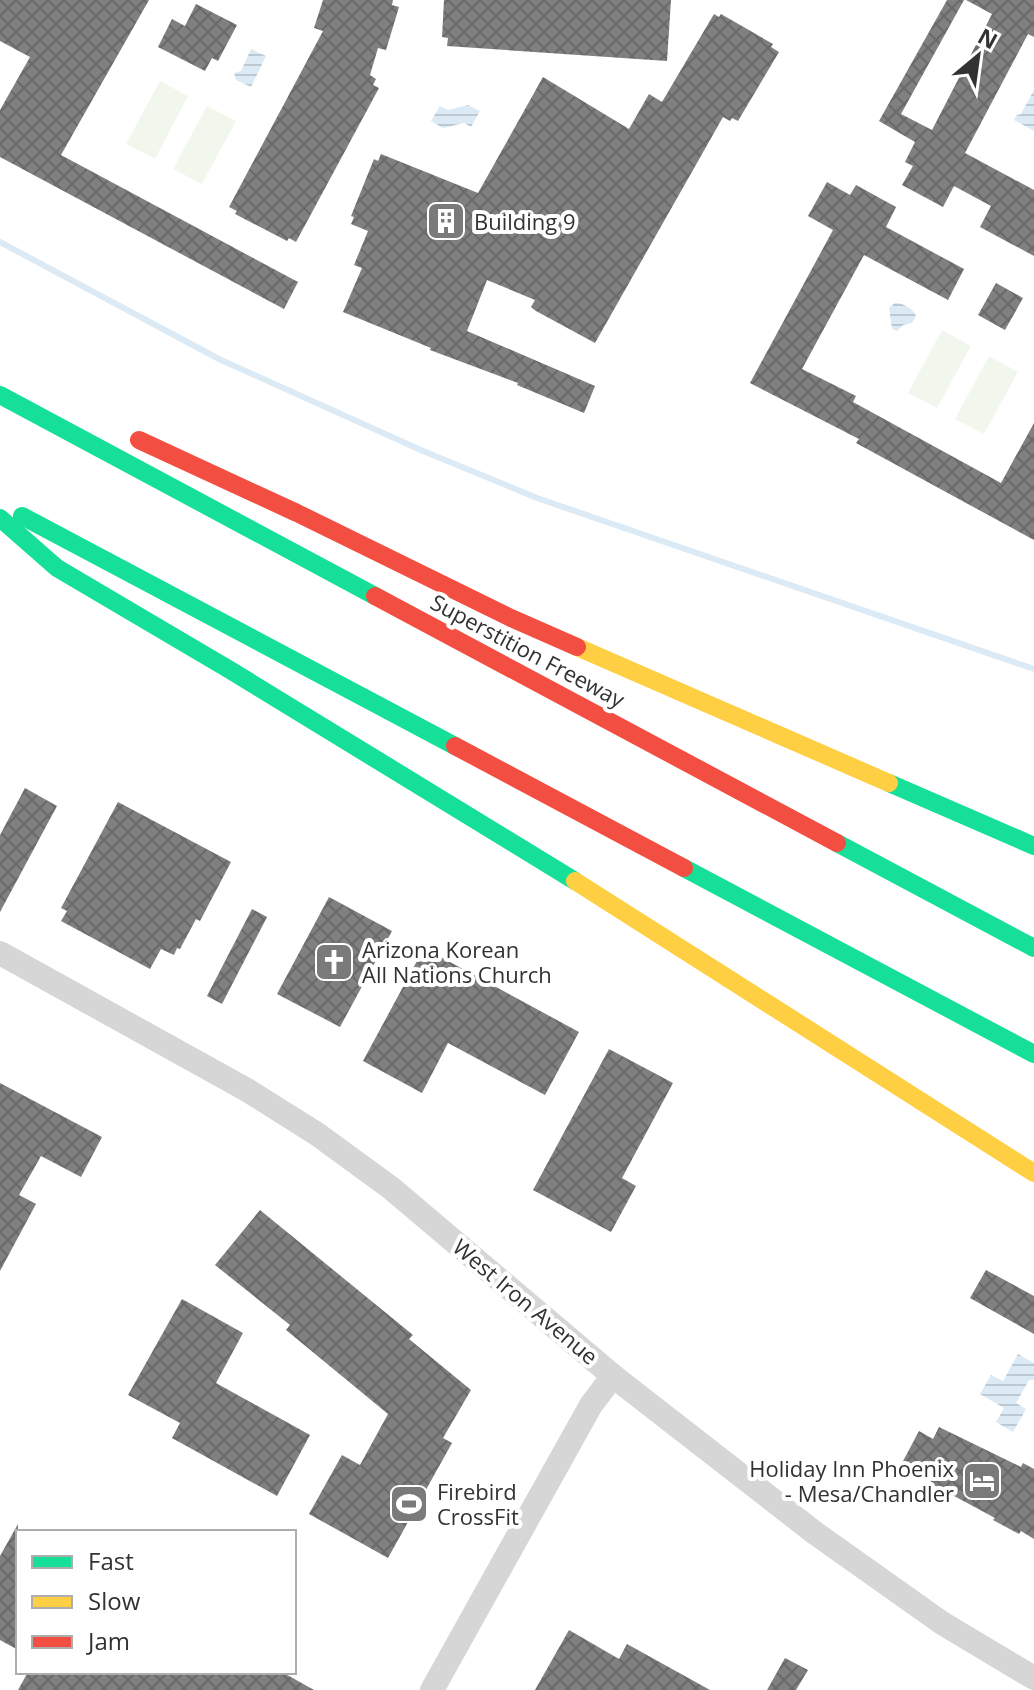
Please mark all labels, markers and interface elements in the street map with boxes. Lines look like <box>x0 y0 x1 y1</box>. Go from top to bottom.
north arrow <box>938 16 1018 96</box>
text: N <box>973 20 1003 55</box>
building icon: Building 9 <box>425 200 467 242</box>
place label: Building 9 <box>474 206 576 236</box>
street label: Superstition Freeway <box>426 586 631 714</box>
place label: Arizona Korean All Nations Church <box>362 934 552 989</box>
church icon: Arizona Korean All Nations Church <box>313 941 355 983</box>
street label: West Iron Avenue <box>447 1231 605 1371</box>
place label: Holiday Inn Phoenix - Mesa/Chandler <box>749 1453 954 1508</box>
hotel icon: Holiday Inn Phoenix - Mesa/Chandler <box>961 1460 1003 1502</box>
place label: Firebird CrossFit <box>437 1476 519 1531</box>
sports icon: Firebird CrossFit <box>388 1483 430 1525</box>
legend <box>16 1530 296 1674</box>
text: Fast <box>88 1544 134 1577</box>
text: Slow <box>88 1584 141 1617</box>
text: Jam <box>86 1624 130 1657</box>

